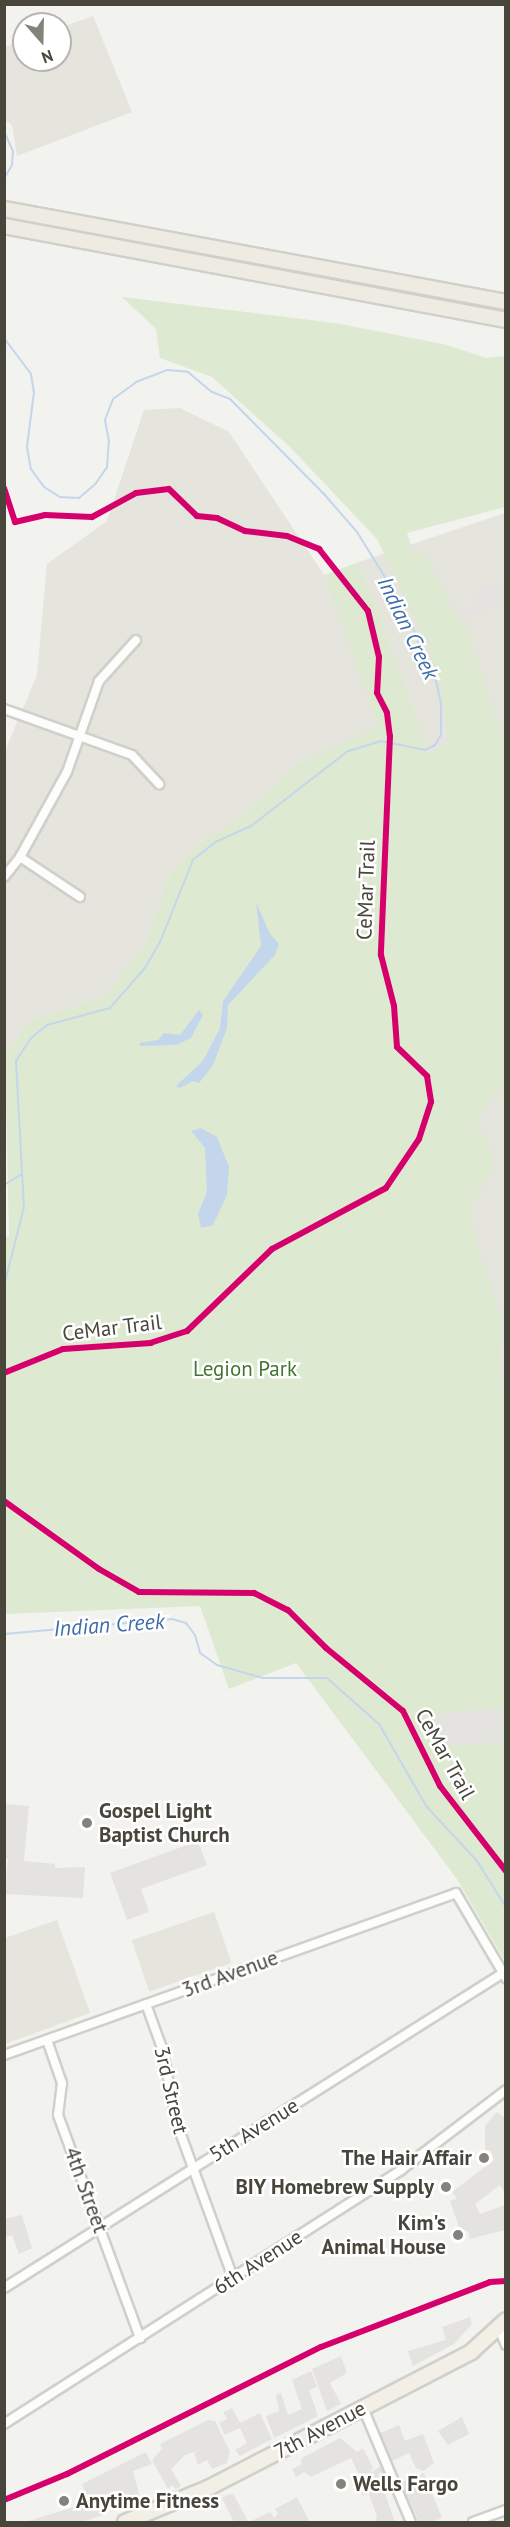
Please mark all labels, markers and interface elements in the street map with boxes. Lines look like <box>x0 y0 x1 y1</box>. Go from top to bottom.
north arrow <box>12 12 72 72</box>
text: N <box>39 46 56 68</box>
water label: Indian Creek <box>372 572 444 684</box>
street label: CeMar Trail <box>352 839 380 941</box>
street label: CeMar Trail <box>61 1309 163 1347</box>
park label: Legion Park <box>193 1356 297 1382</box>
water label: Indian Creek <box>53 1608 165 1642</box>
street label: CeMar Trail <box>410 1704 480 1804</box>
place label: Gospel Light Baptist Church <box>99 1798 230 1848</box>
marker: Gospel Light Baptist Church <box>80 1816 94 1830</box>
street label: 3rd Avenue <box>178 1945 282 2003</box>
street label: 3rd Street <box>149 2044 193 2136</box>
street label: 5th Avenue <box>204 2092 304 2168</box>
street label: 4th Street <box>59 2144 113 2236</box>
place label: The Hair Affair <box>341 2145 472 2171</box>
marker: The Hair Affair <box>477 2151 491 2165</box>
place label: BIY Homebrew Supply <box>234 2174 434 2200</box>
marker: BIY Homebrew Supply <box>439 2180 453 2194</box>
place label: Kim's Animal House <box>322 2210 446 2260</box>
street label: 6th Avenue <box>209 2224 307 2300</box>
marker: Kim's Animal House <box>451 2228 465 2242</box>
street label: 7th Avenue <box>270 2395 370 2465</box>
place label: Wells Fargo <box>353 2471 458 2497</box>
marker: Wells Fargo <box>334 2477 348 2491</box>
place label: Anytime Fitness <box>76 2488 219 2514</box>
marker: Anytime Fitness <box>57 2494 71 2508</box>

